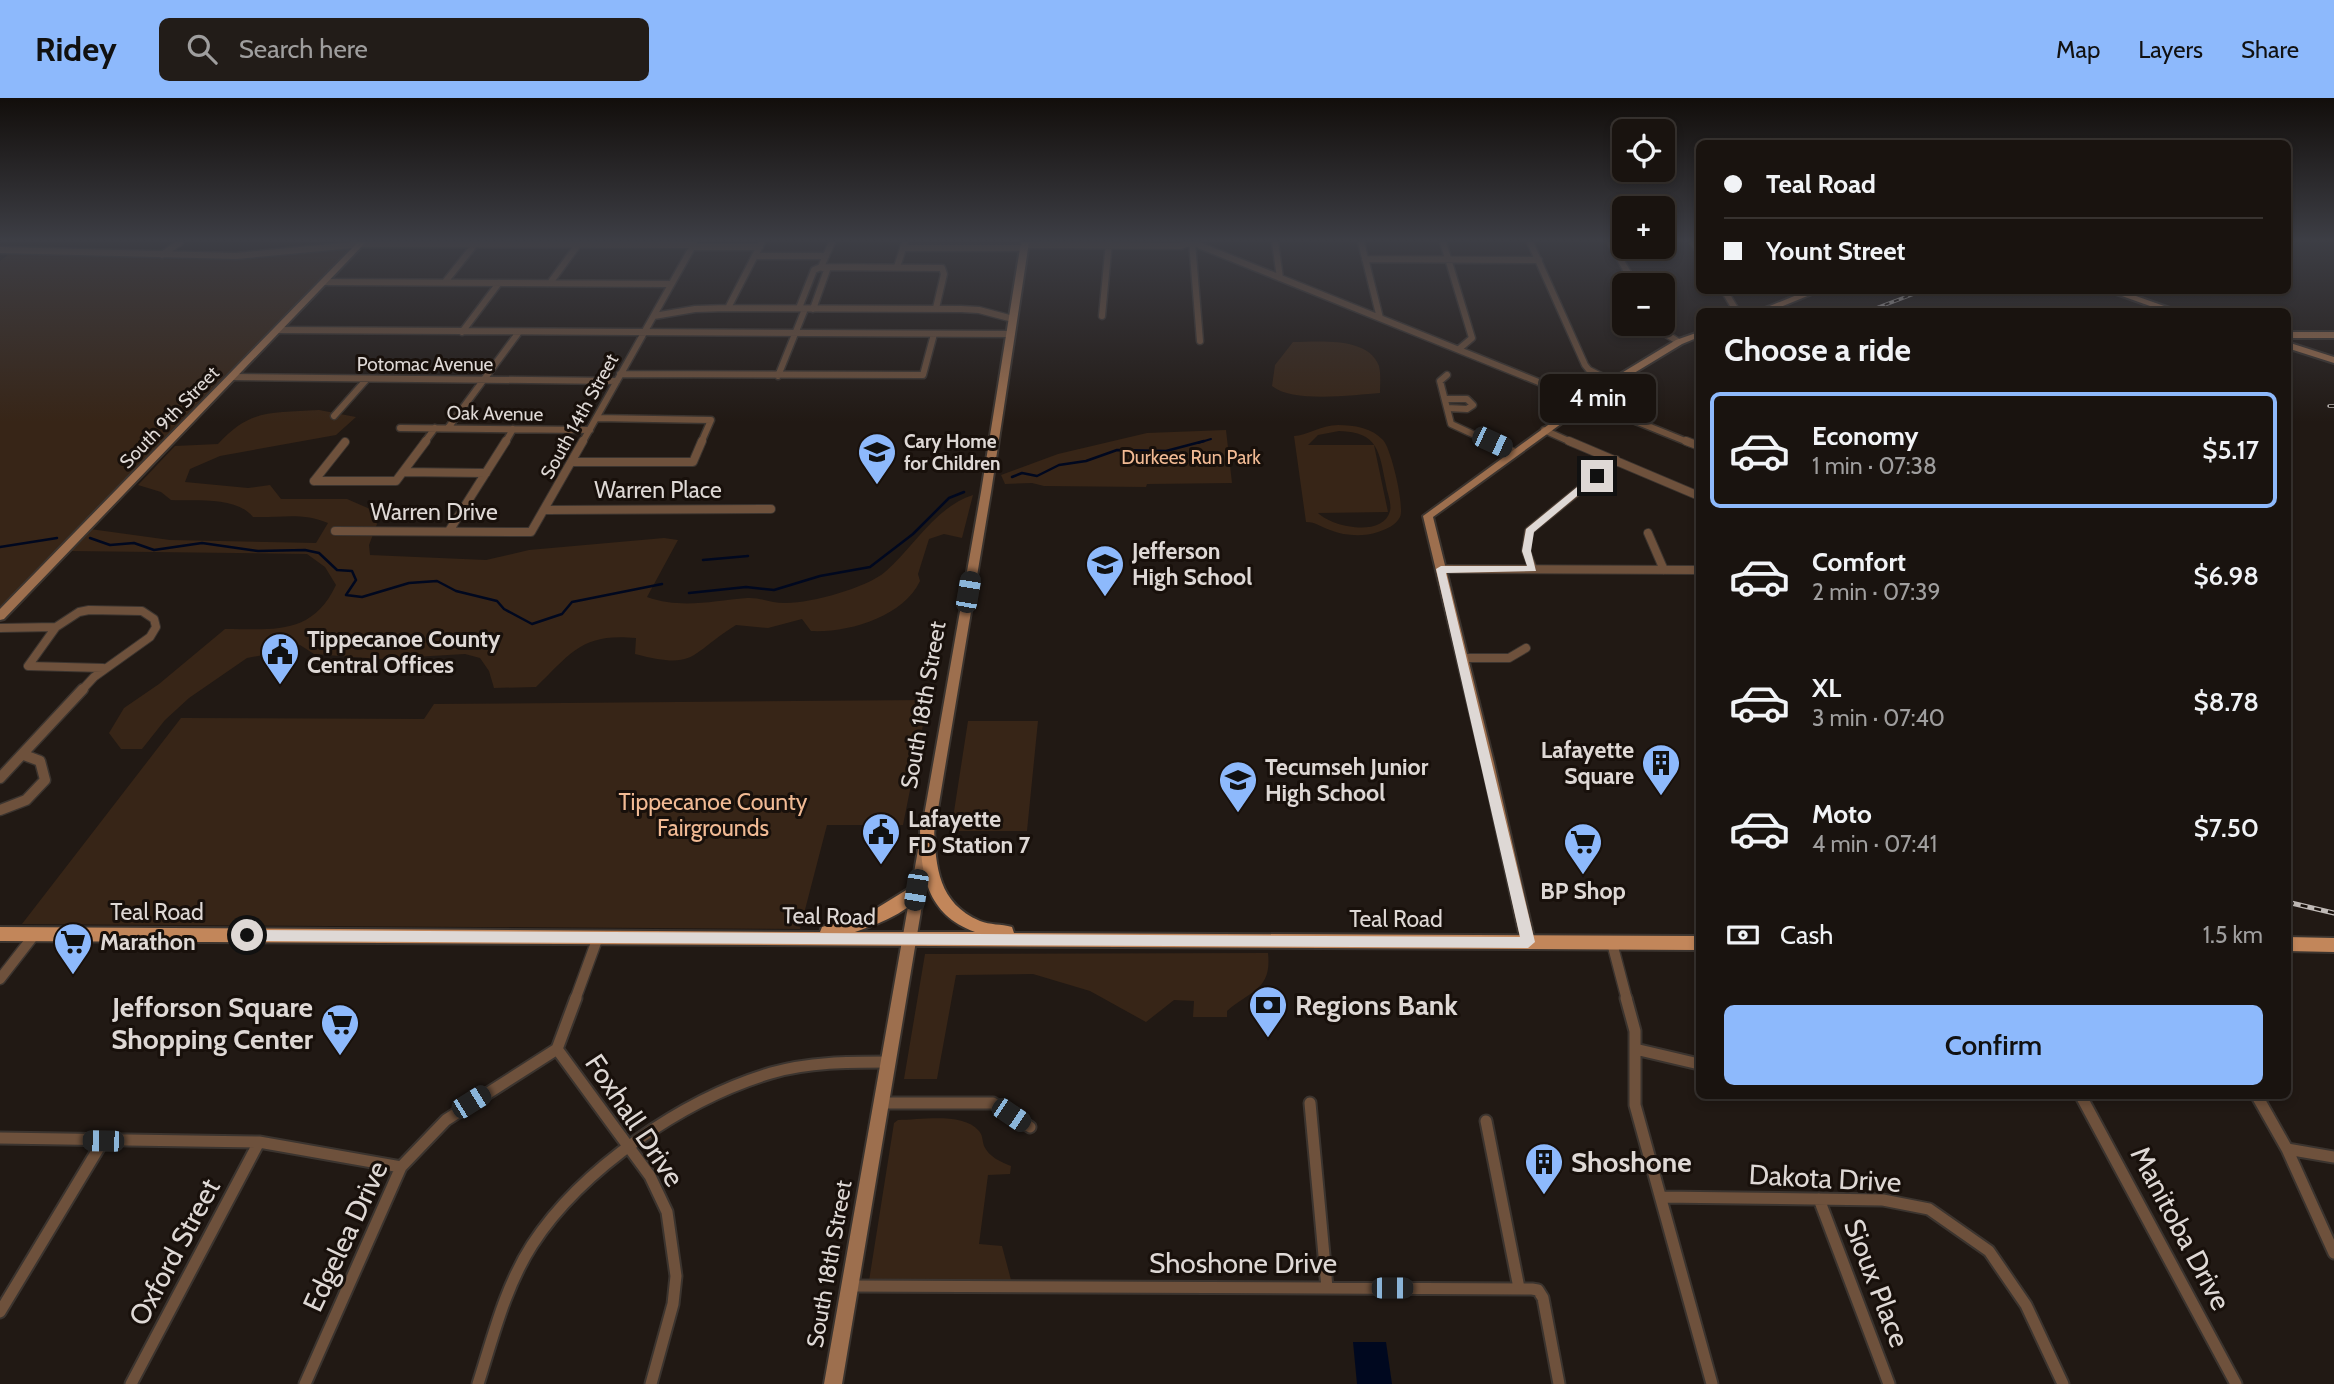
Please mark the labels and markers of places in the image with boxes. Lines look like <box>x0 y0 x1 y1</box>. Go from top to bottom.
place label: Cary Home for Children <box>904 430 1000 475</box>
school or university icon: Cary Home for Children <box>856 431 898 486</box>
place label: Jefferson High School <box>1131 537 1252 591</box>
school or university icon: Jefferson High School <box>1084 543 1126 598</box>
place label: Tippecanoe County Central Offices <box>307 625 501 679</box>
public building icon: Tippecanoe County Central Offices <box>259 631 301 686</box>
place label: Lafayette Square <box>1541 736 1634 790</box>
building icon: Lafayette Square <box>1640 742 1682 797</box>
place label: Tecumseh Junior High School <box>1265 753 1429 807</box>
school or university icon: Tecumseh Junior High School <box>1217 759 1259 814</box>
place label: Lafayette FD Station 7 <box>908 805 1030 859</box>
public building icon: Lafayette FD Station 7 <box>860 811 902 866</box>
supermarket icon: BP Shop <box>1562 821 1604 876</box>
place label: BP Shop <box>1540 877 1626 905</box>
supermarket icon: Marathon <box>52 921 94 976</box>
place label: Marathon <box>100 928 196 956</box>
bank icon: Regions Bank <box>1247 984 1289 1039</box>
place label: Regions Bank <box>1295 988 1458 1022</box>
place label: Jefforson Square Shopping Center <box>111 990 314 1056</box>
supermarket icon: Jefforson Square Shopping Center <box>319 1002 361 1057</box>
building icon: Shoshone <box>1523 1141 1565 1196</box>
place label: Shoshone <box>1571 1145 1692 1179</box>

